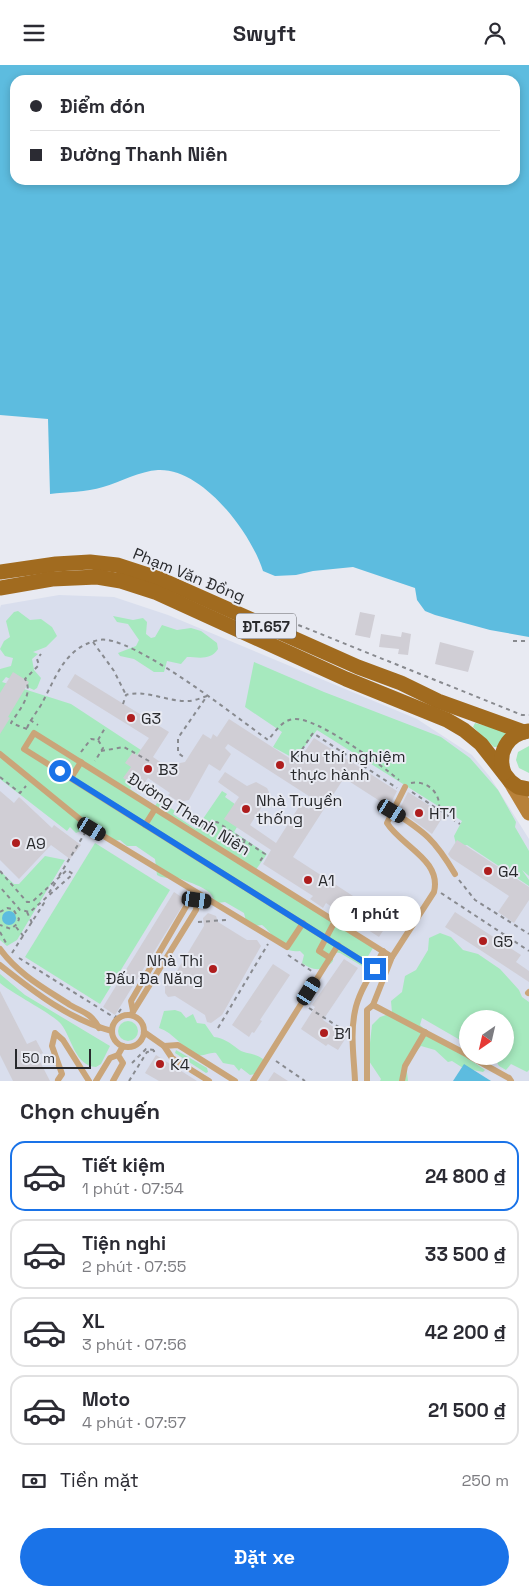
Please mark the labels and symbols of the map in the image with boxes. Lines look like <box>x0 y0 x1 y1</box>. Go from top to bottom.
street label: Phạm Văn Đồng <box>130 543 248 607</box>
road number: ĐT.657 <box>236 613 296 639</box>
place label: G3 <box>141 708 161 729</box>
marker: G3 <box>125 712 137 724</box>
place label: Khu thí nghiệm thực hành <box>290 746 406 785</box>
place label: B3 <box>158 759 178 780</box>
marker: Khu thí nghiệm thực hành <box>274 759 286 771</box>
route start <box>49 760 71 782</box>
marker: B3 <box>142 763 154 775</box>
street label: Đường Thanh Niên <box>124 768 254 860</box>
place label: Nhà Truyền thống <box>256 790 342 829</box>
car <box>375 797 408 825</box>
marker: Nhà Truyền thống <box>240 803 252 815</box>
place label: HT1 <box>429 803 456 824</box>
marker: HT1 <box>413 807 425 819</box>
car <box>75 815 108 843</box>
place label: A9 <box>26 833 46 854</box>
marker: A9 <box>10 837 22 849</box>
place label: G4 <box>498 861 519 882</box>
marker: G4 <box>482 865 494 877</box>
place label: A1 <box>318 870 335 891</box>
marker: A1 <box>302 874 314 886</box>
car <box>181 890 212 910</box>
callout: 1 phút <box>329 897 421 931</box>
place label: G5 <box>493 931 513 952</box>
marker: G5 <box>477 935 489 947</box>
place label: Nhà Thi Đấu Đa Năng <box>106 950 203 989</box>
route end <box>364 958 386 980</box>
marker: Nhà Thi Đấu Đa Năng <box>207 963 219 975</box>
car <box>294 974 323 1008</box>
north arrow <box>459 1010 514 1065</box>
place label: B1 <box>334 1023 351 1044</box>
marker: B1 <box>318 1027 330 1039</box>
scale bar <box>15 1046 91 1069</box>
place label: K4 <box>170 1054 190 1075</box>
marker: K4 <box>154 1058 166 1070</box>

